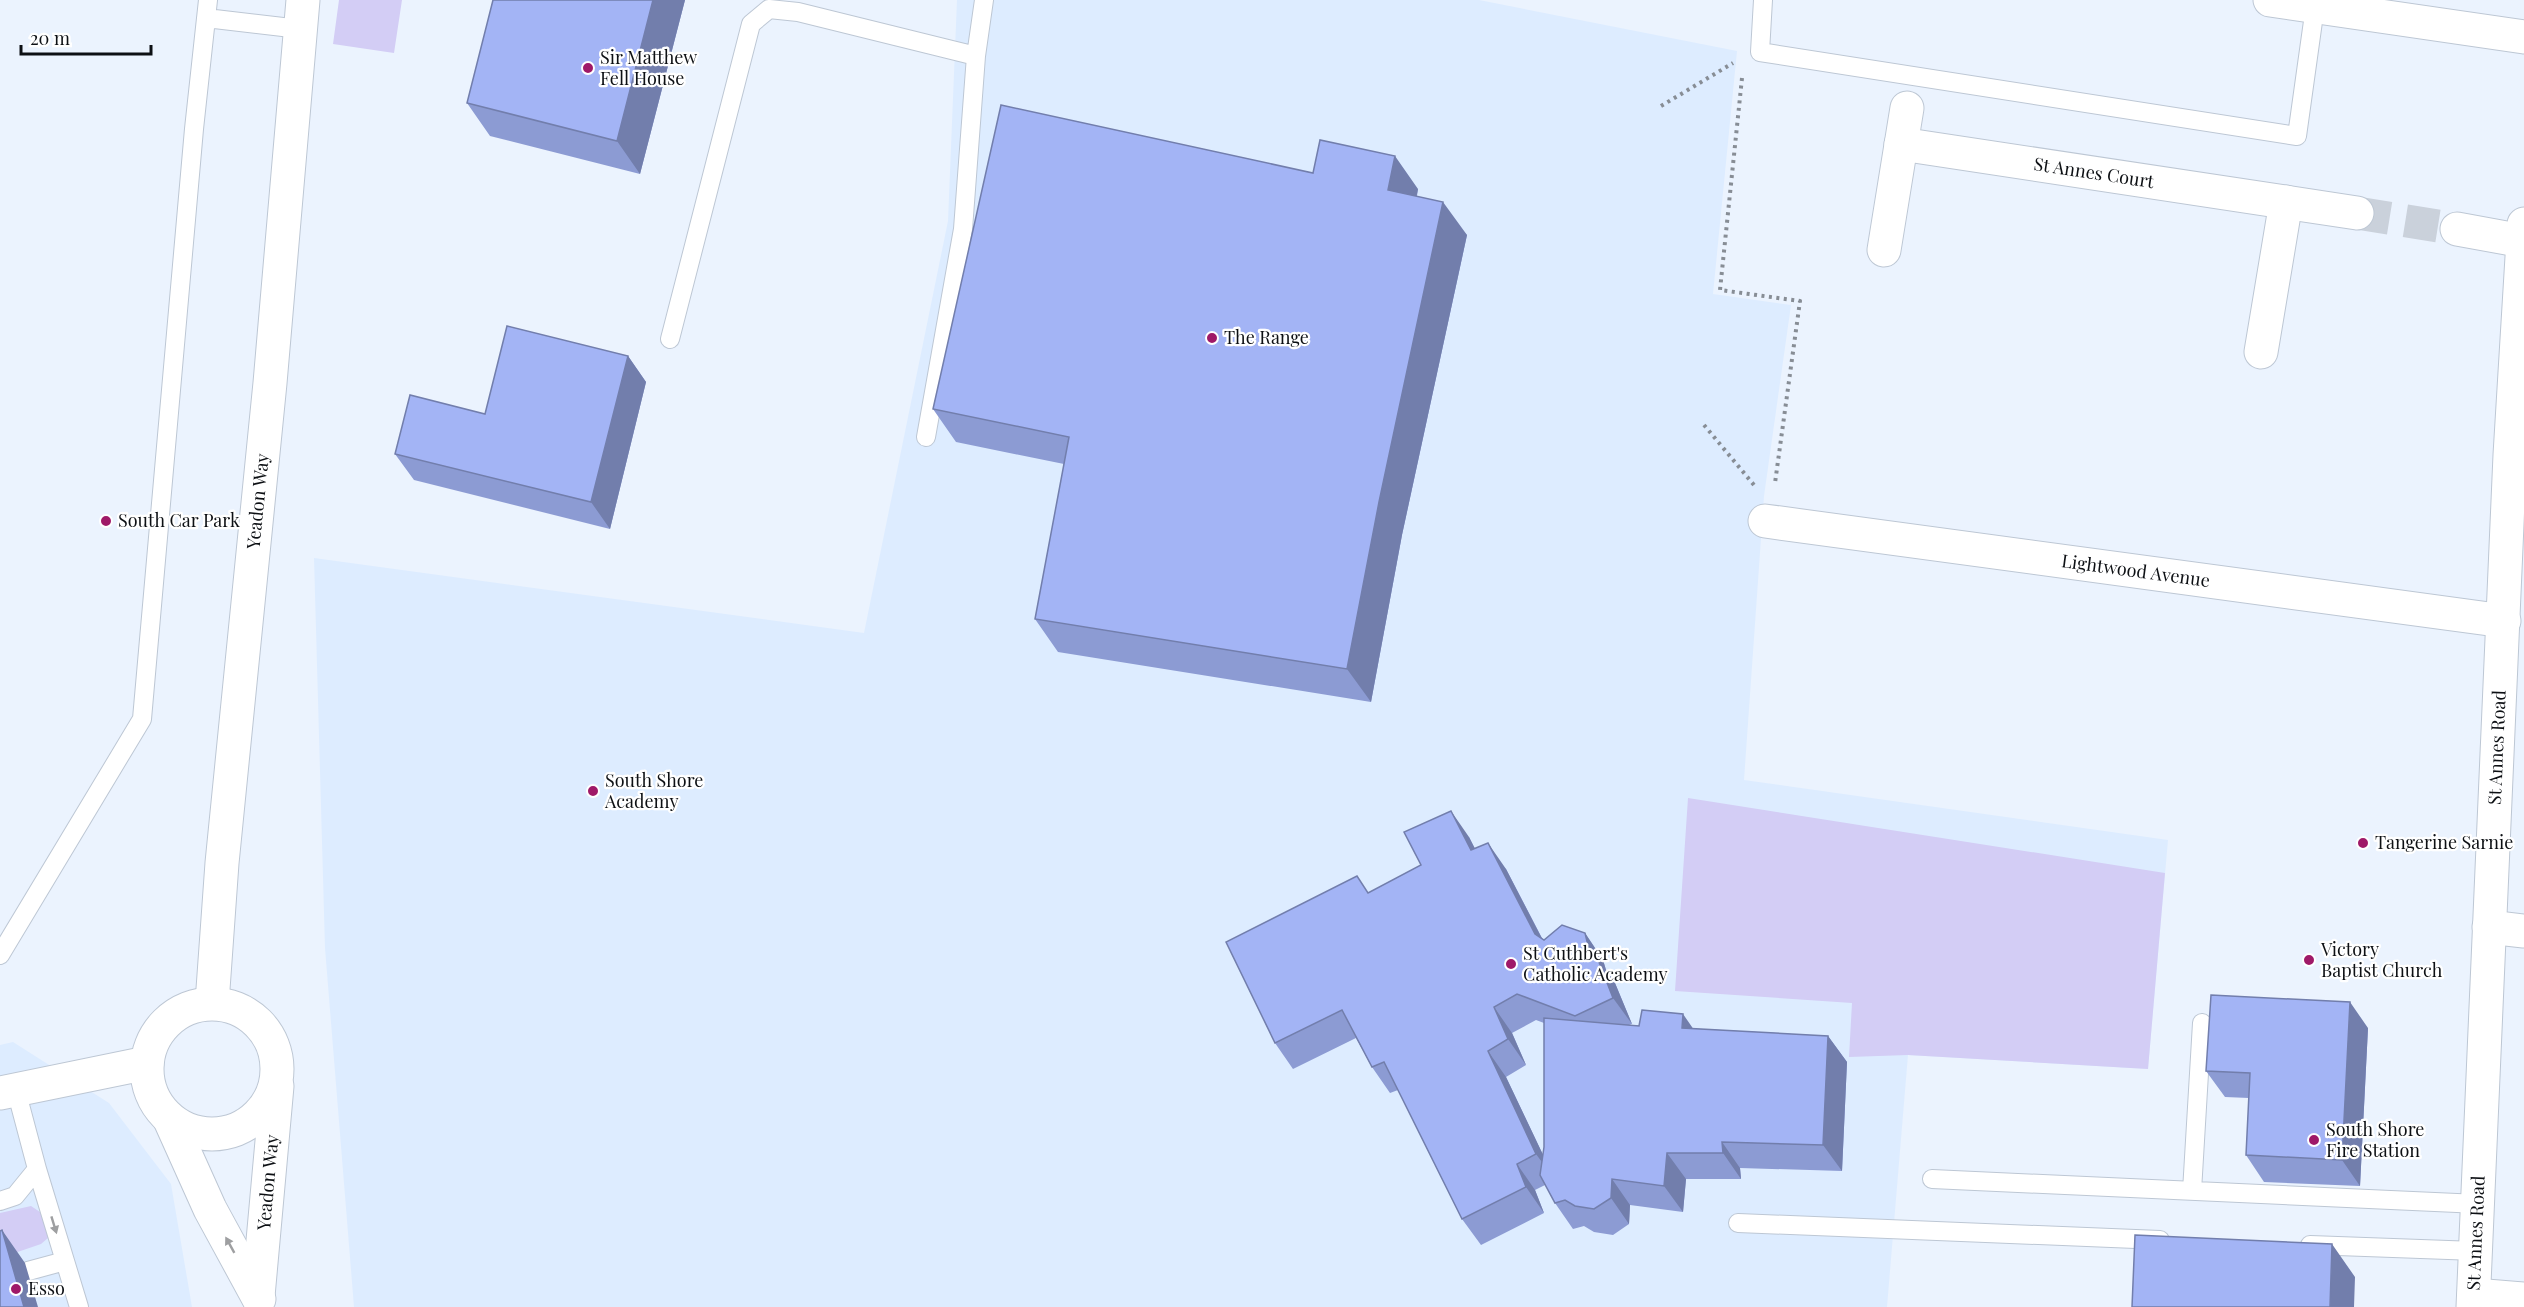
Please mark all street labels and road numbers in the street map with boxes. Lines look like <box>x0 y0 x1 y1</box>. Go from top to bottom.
street label: St Annes Court <box>2032 151 2156 193</box>
street label: Yeadon Way <box>240 452 274 551</box>
street label: Lightwood Avenue <box>2060 548 2211 592</box>
street label: St Annes Road <box>2482 689 2511 806</box>
street label: Yeadon Way <box>251 1134 284 1232</box>
street label: St Annes Road <box>2461 1174 2490 1291</box>

